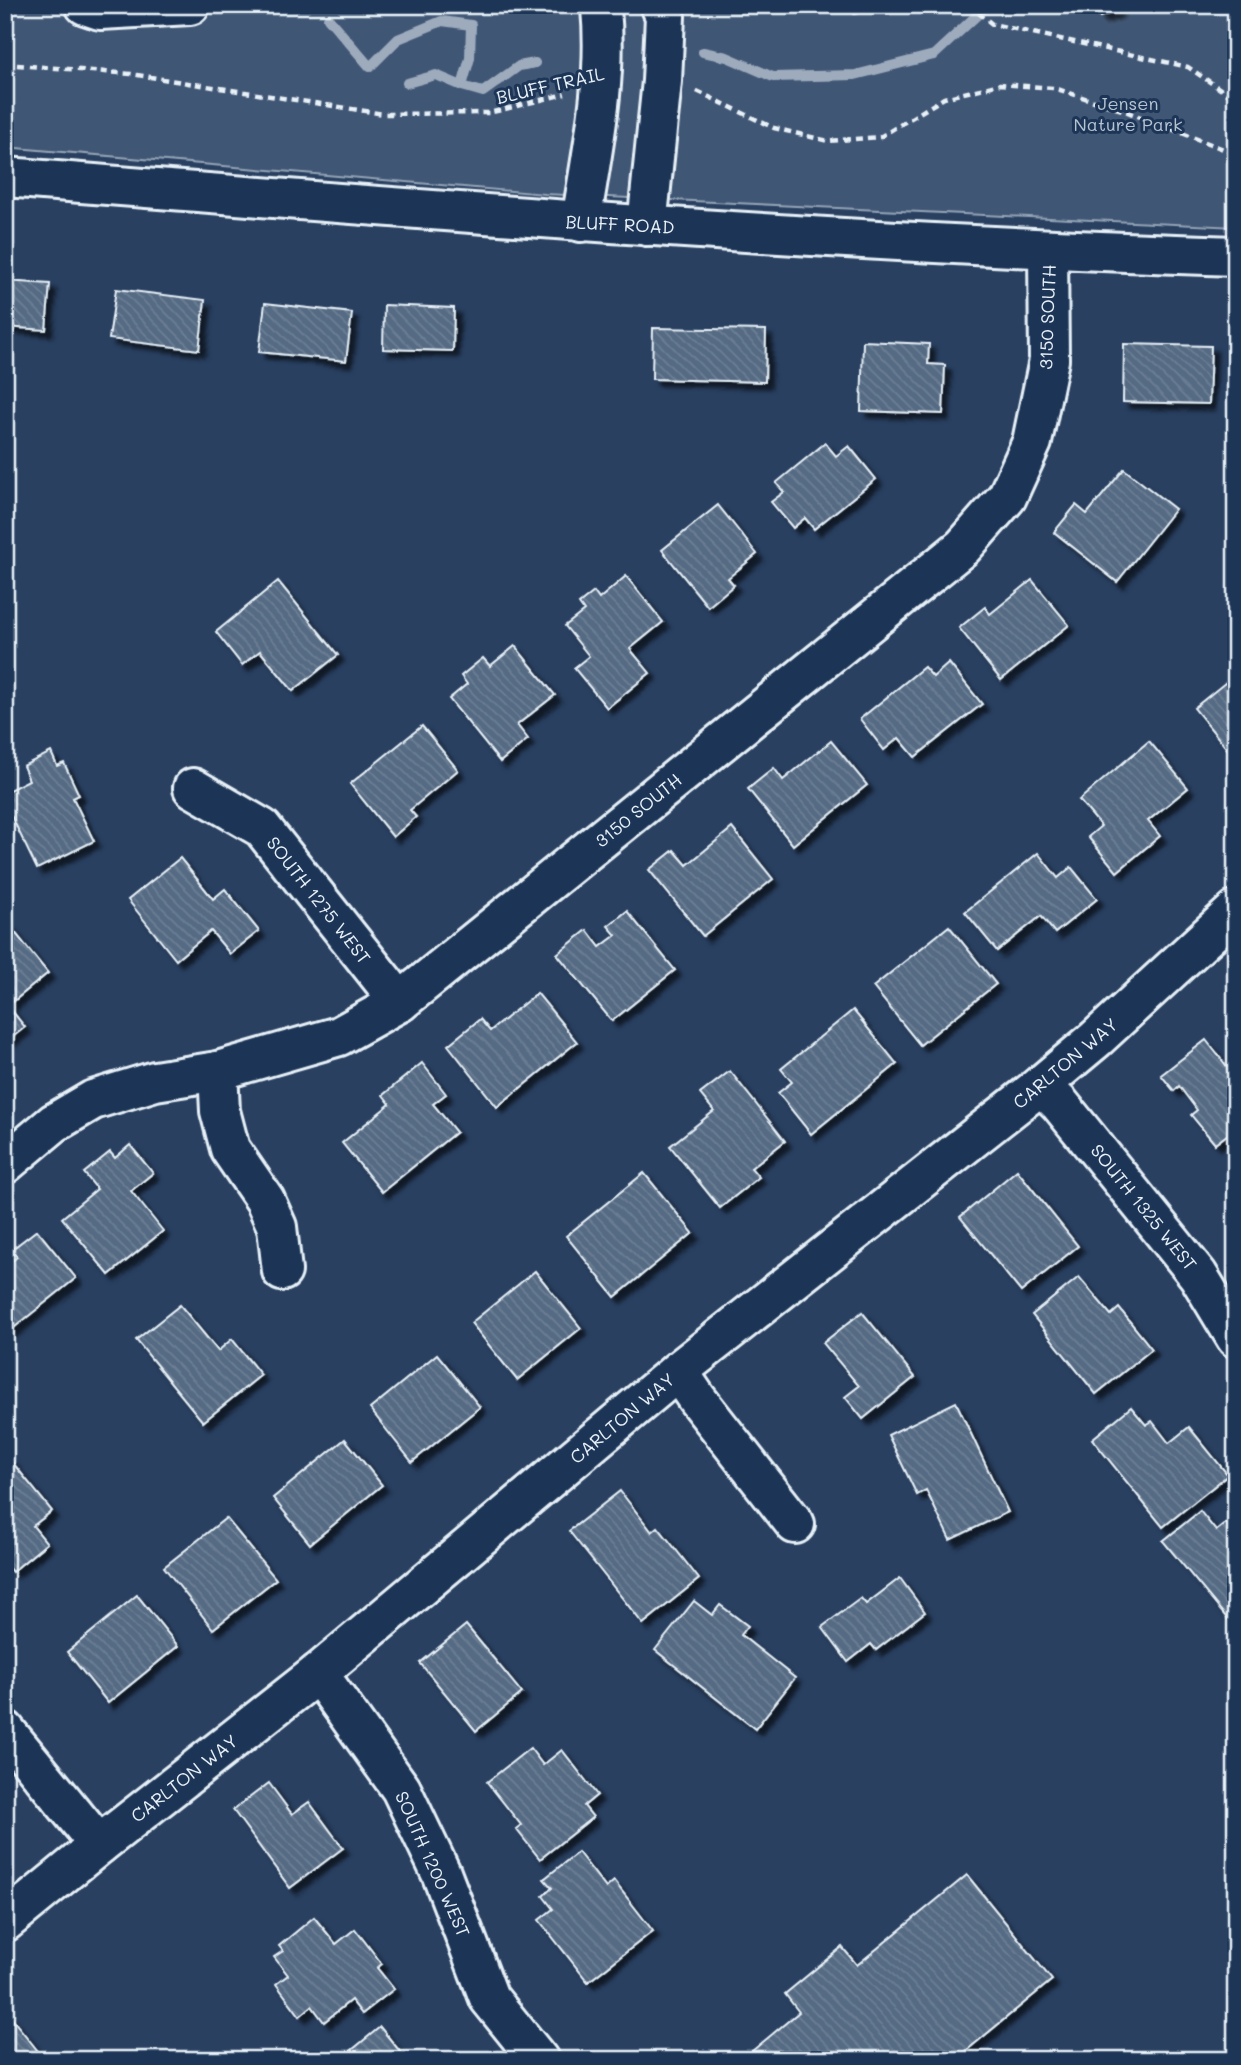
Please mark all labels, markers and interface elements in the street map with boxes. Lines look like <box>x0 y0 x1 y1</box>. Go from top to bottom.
street label: BLUFF TRAIL <box>494 61 607 109</box>
park label: Jensen Nature Park <box>1073 91 1183 136</box>
street label: BLUFF ROAD <box>565 209 675 239</box>
street label: 3150 SOUTH <box>1033 264 1061 370</box>
street label: 3150 SOUTH <box>590 768 686 852</box>
street label: SOUTH 1275 WEST <box>262 831 376 969</box>
street label: CARLTON WAY <box>1008 1012 1122 1114</box>
street label: SOUTH 1325 WEST <box>1086 1139 1202 1275</box>
street label: CARLTON WAY <box>565 1367 679 1469</box>
street label: CARLTON WAY <box>126 1729 242 1827</box>
street label: SOUTH 1200 WEST <box>390 1787 476 1941</box>

